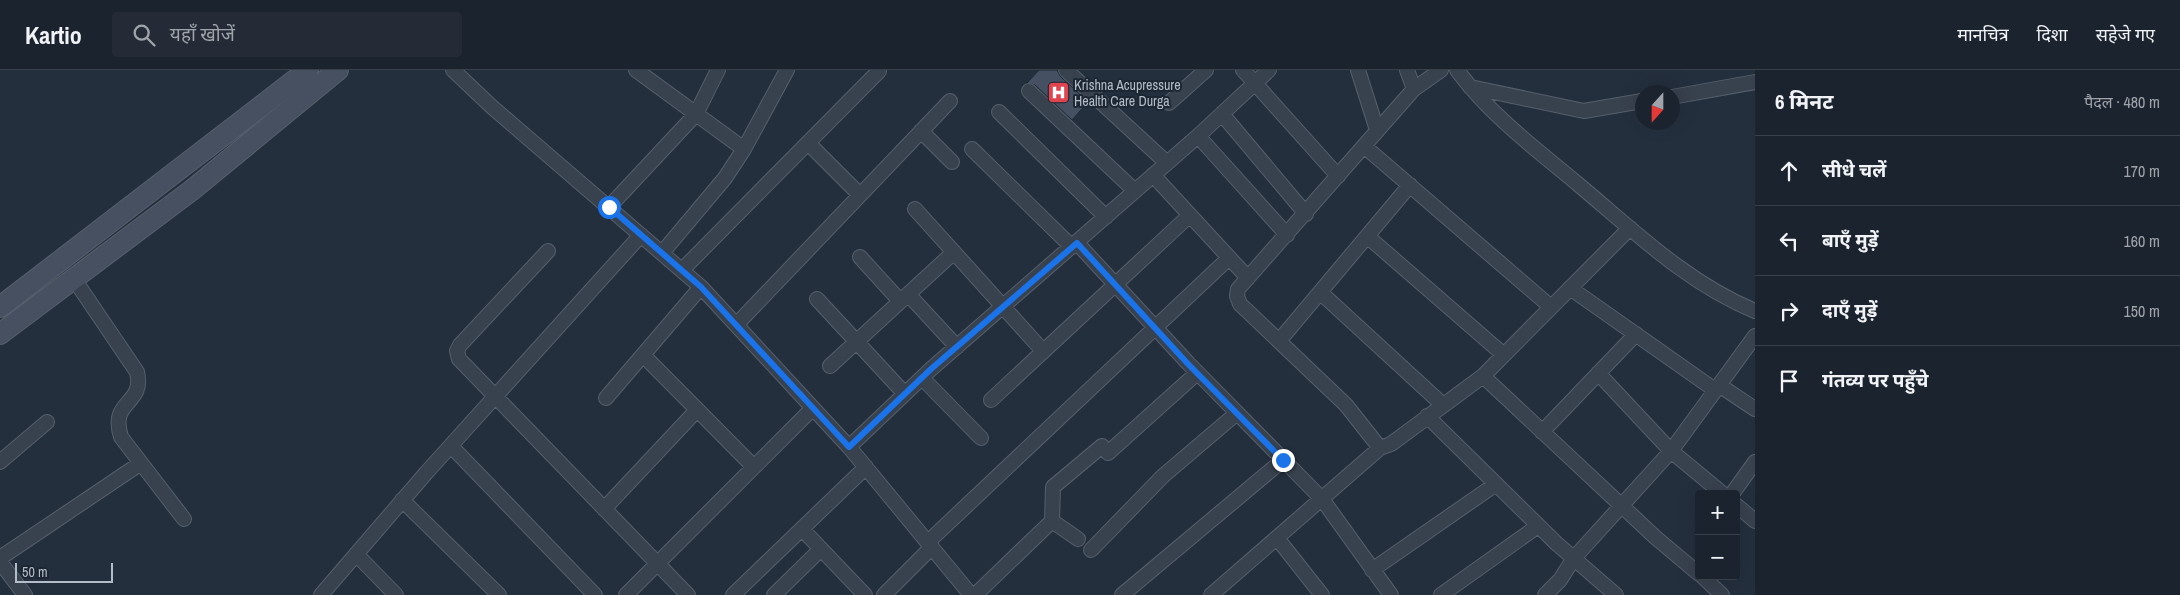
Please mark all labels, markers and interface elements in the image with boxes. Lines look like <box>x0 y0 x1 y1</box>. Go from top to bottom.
search box <box>112 12 462 57</box>
text: Kartio <box>25 19 82 51</box>
icon: search <box>130 21 158 49</box>
text: यहाँ खोजें <box>170 21 235 47</box>
text: मानचित्र <box>1957 22 2009 47</box>
text: दिशा <box>2037 22 2068 47</box>
text: सहेजे गए <box>2096 22 2155 47</box>
place label: Krishna Acupressure Health Care Durga <box>1074 76 1181 110</box>
hospital icon: Krishna Acupressure Health Care Durga <box>1046 81 1070 105</box>
north arrow <box>1635 85 1680 130</box>
text: 6 मिनट <box>1775 87 1833 116</box>
text: पैदल · 480 m <box>2084 91 2160 113</box>
icon: ahead <box>1775 157 1803 185</box>
text: सीधे चलें <box>1822 157 1886 183</box>
text: 170 m <box>2124 160 2160 182</box>
route start <box>598 196 621 219</box>
icon: left <box>1775 227 1803 255</box>
text: बाएँ मुड़ें <box>1822 227 1878 253</box>
text: 160 m <box>2124 230 2160 252</box>
icon: right <box>1775 297 1803 325</box>
text: दाएँ मुड़ें <box>1822 297 1877 323</box>
text: 150 m <box>2124 300 2160 322</box>
icon: arrive <box>1775 367 1803 395</box>
text: गंतव्य पर पहुँचे <box>1822 367 1928 393</box>
route end <box>1272 449 1295 472</box>
map controls <box>1695 490 1740 580</box>
button: + <box>1695 490 1740 535</box>
button: − <box>1695 535 1740 580</box>
scale bar <box>15 560 112 583</box>
text: 50 m <box>22 563 48 581</box>

